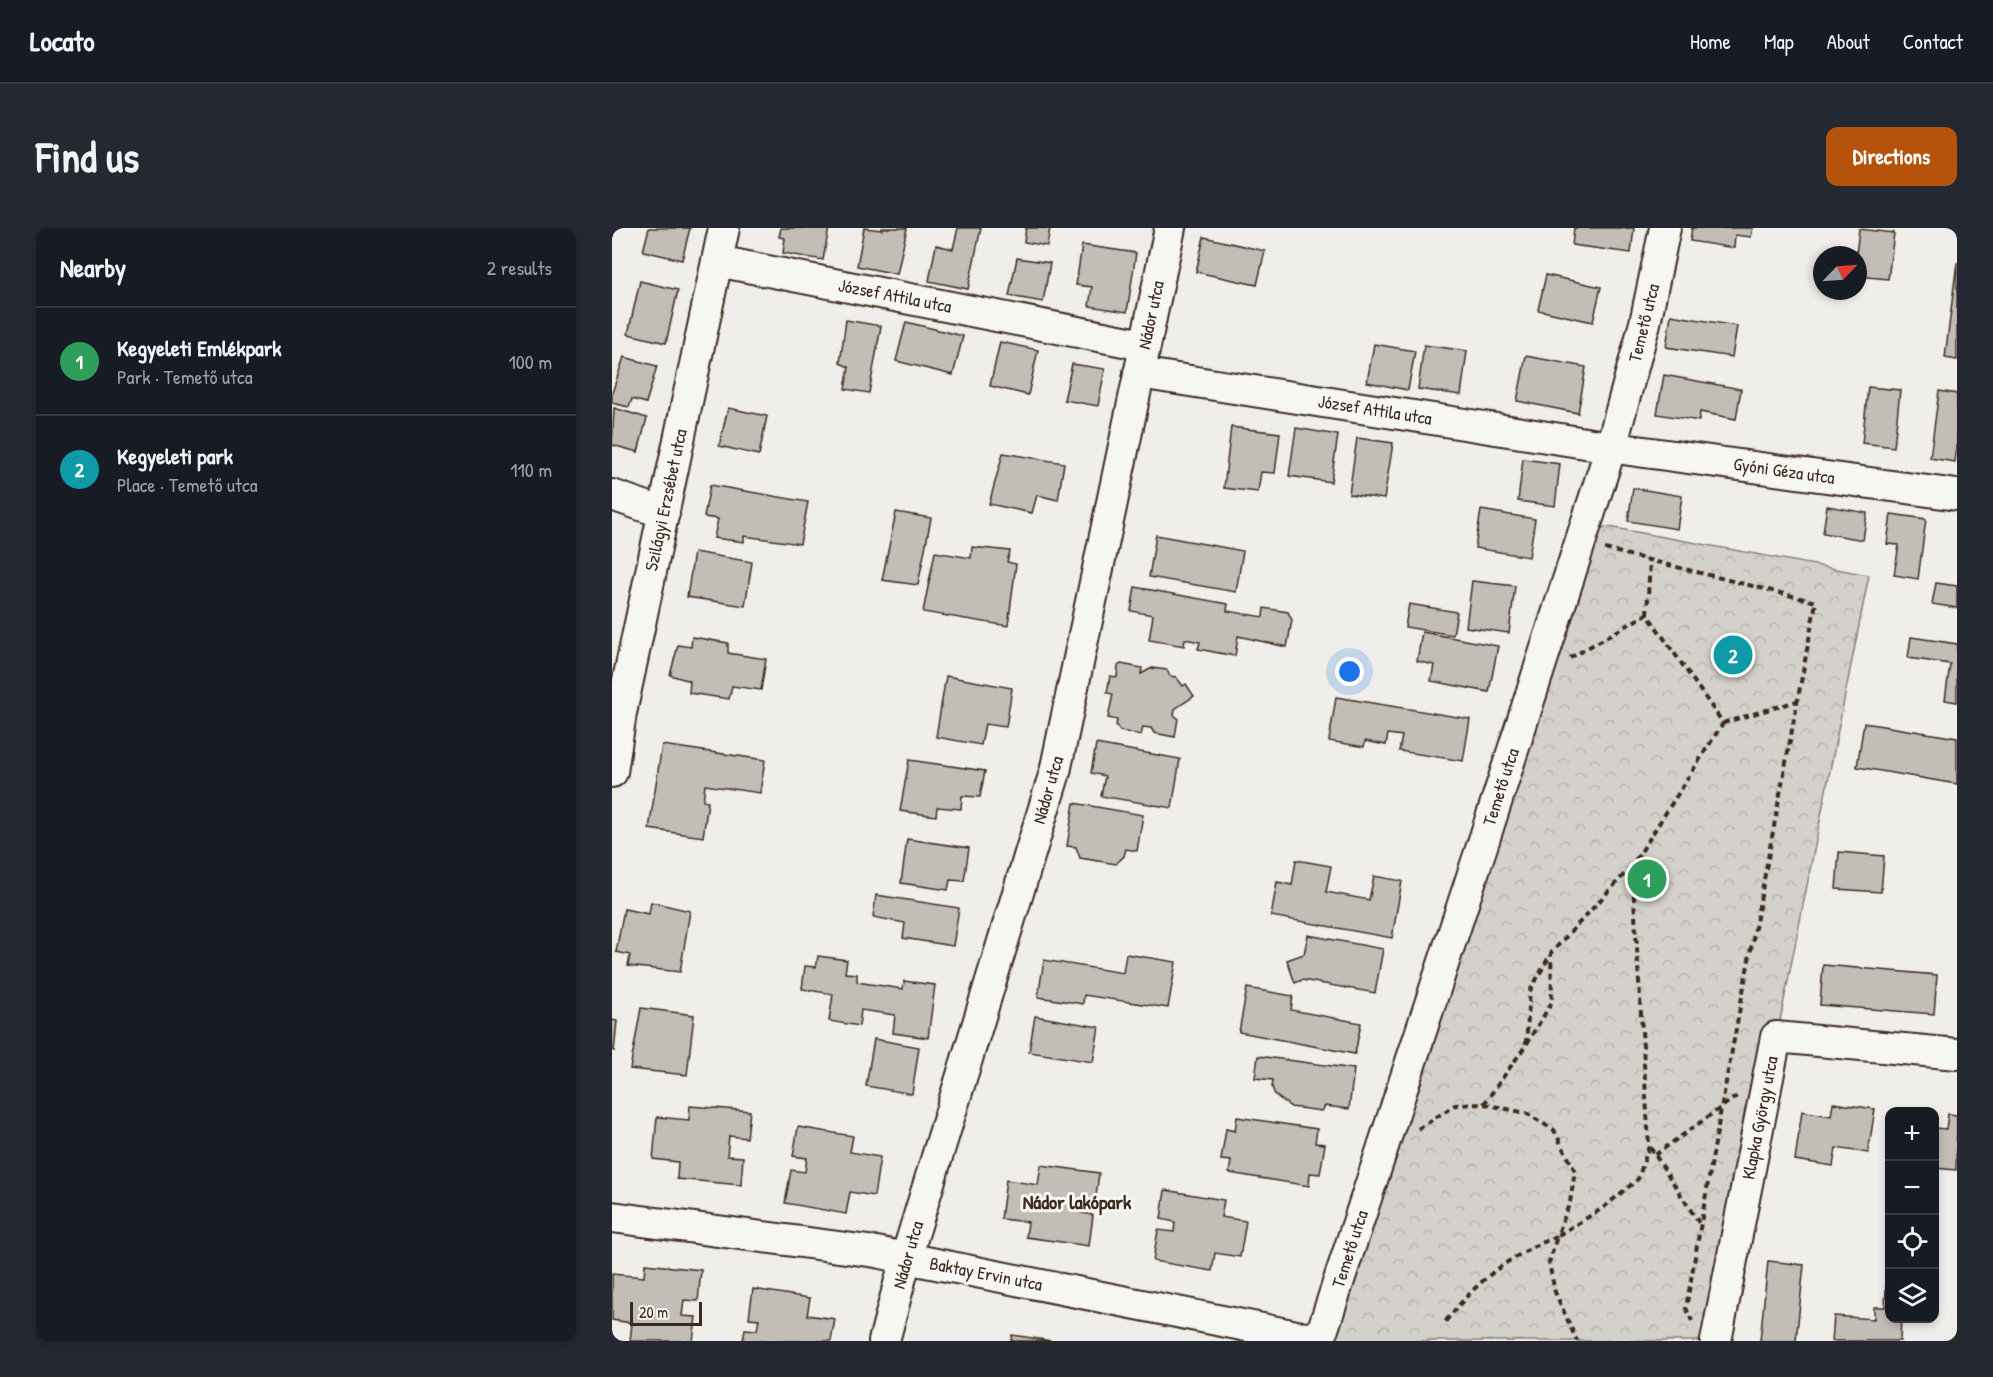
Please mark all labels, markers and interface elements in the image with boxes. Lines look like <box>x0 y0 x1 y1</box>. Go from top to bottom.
text: Locato <box>30 22 94 60</box>
text: Home <box>1690 27 1731 56</box>
text: Map <box>1764 27 1794 56</box>
text: About <box>1827 27 1870 56</box>
text: Contact <box>1903 27 1963 56</box>
button: Directions <box>1826 127 1957 186</box>
text: Find us <box>36 128 139 185</box>
north arrow <box>1813 246 1867 300</box>
text: Nearby <box>60 250 126 285</box>
text: 2 results <box>487 254 552 281</box>
street label: József Attila utca <box>836 272 954 319</box>
street label: Nádor utca <box>1131 278 1170 351</box>
street label: Temető utca <box>1622 281 1665 365</box>
text: Kegyeleti Emlékpark <box>117 333 281 363</box>
text: 1 <box>76 348 83 375</box>
text: 100 m <box>509 348 552 375</box>
text: Park · Temető utca <box>117 363 253 390</box>
street label: József Attila utca <box>1316 388 1434 431</box>
street label: Szilágyi Erzsébet utca <box>638 427 693 573</box>
text: Kegyeleti park <box>117 441 233 471</box>
street label: Gyóni Géza utca <box>1732 451 1836 490</box>
text: 2 <box>75 456 84 483</box>
text: 110 m <box>510 456 552 483</box>
text: Place · Temető utca <box>117 471 258 498</box>
pin: 2 <box>1714 632 1752 678</box>
your location <box>1335 657 1364 686</box>
street label: Temető utca <box>1476 745 1525 829</box>
street label: Nádor utca <box>1026 753 1069 827</box>
pin: 1 <box>1628 856 1666 902</box>
street label: Klapka György utca <box>1735 1054 1784 1182</box>
map controls <box>1885 1107 1939 1323</box>
button: + <box>1885 1107 1939 1161</box>
button: − <box>1885 1161 1939 1215</box>
district label: Nádor lakópark <box>1023 1188 1132 1216</box>
street label: Temető utca <box>1325 1207 1374 1291</box>
button: locate <box>1885 1215 1939 1269</box>
street label: Nádor utca <box>886 1218 929 1292</box>
street label: Baktay Ervin utca <box>928 1250 1045 1297</box>
button: layers <box>1885 1269 1939 1323</box>
scale bar <box>630 1299 702 1326</box>
text: 20 m <box>639 1301 668 1323</box>

